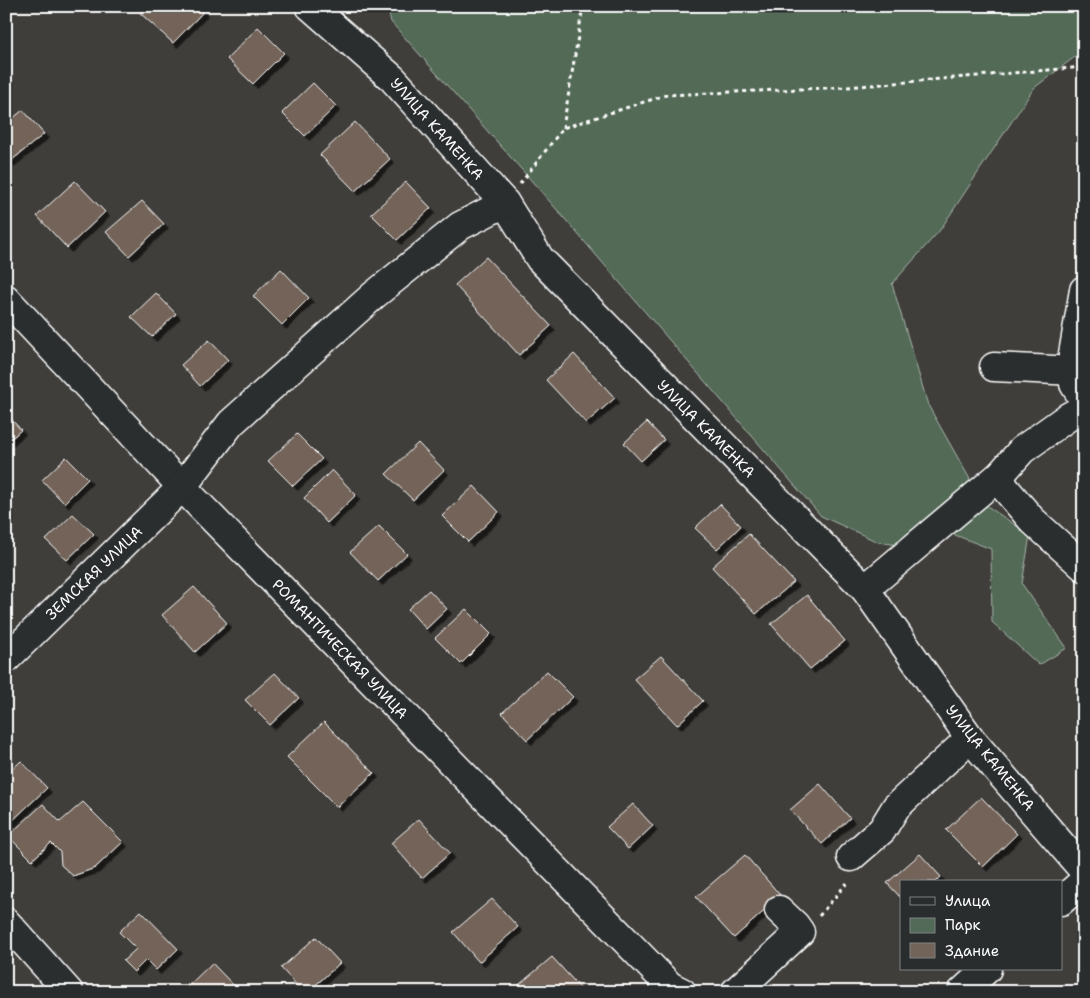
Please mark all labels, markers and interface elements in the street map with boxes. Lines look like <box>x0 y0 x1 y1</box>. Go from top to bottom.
street label: УЛИЦА КАМЕНКА <box>386 74 488 184</box>
street label: УЛИЦА КАМЕНКА <box>653 376 759 482</box>
street label: ЗЕМСКАЯ УЛИЦА <box>41 522 147 624</box>
street label: РОМАНТИЧЕСКАЯ УЛИЦА <box>268 575 412 723</box>
street label: УЛИЦА КАМЕНКА <box>941 701 1039 815</box>
legend <box>900 880 1062 970</box>
text: Улица <box>945 891 991 911</box>
text: Парк <box>945 915 981 935</box>
text: Здание <box>945 941 999 961</box>

